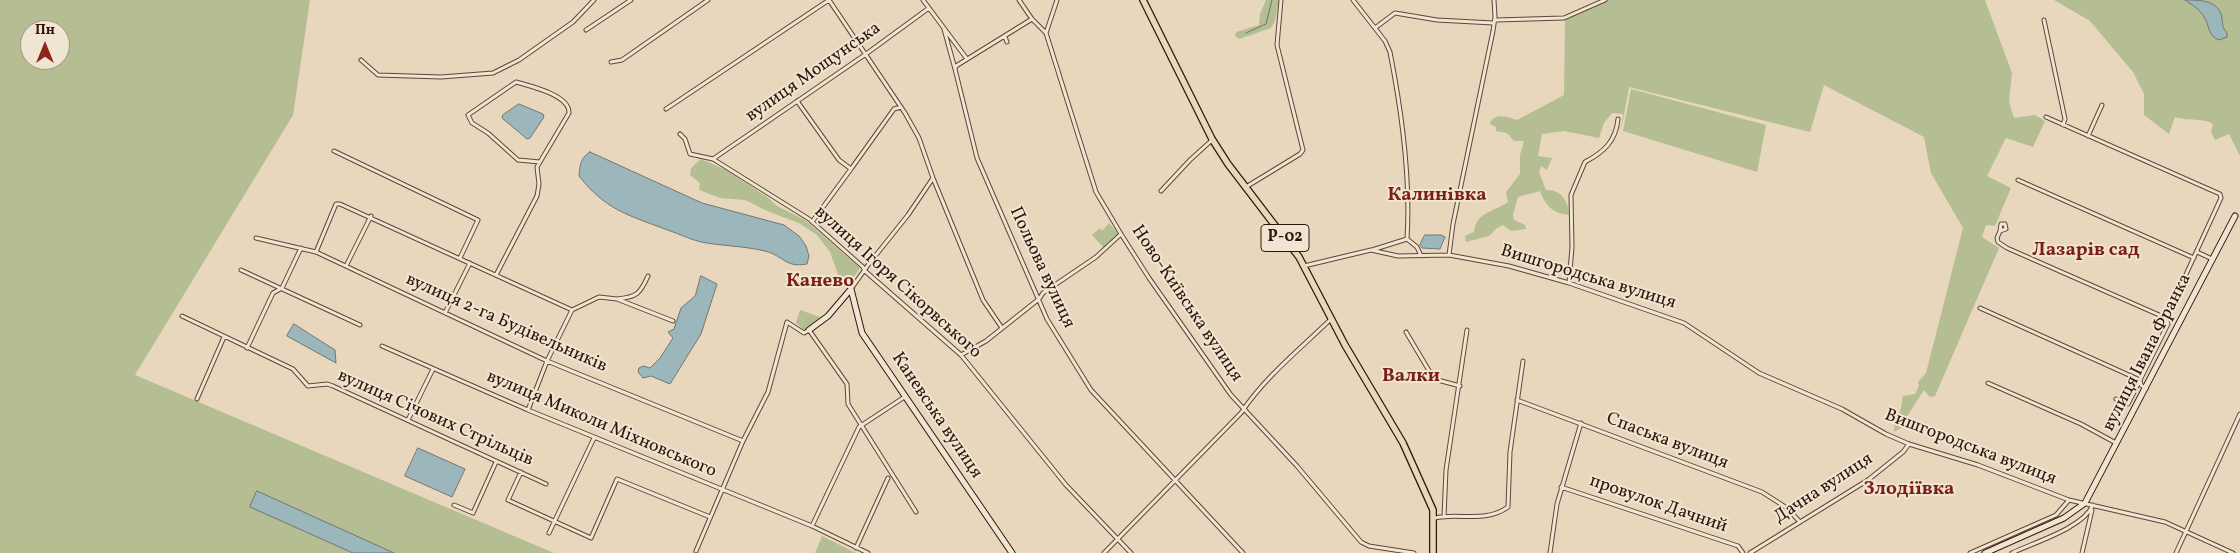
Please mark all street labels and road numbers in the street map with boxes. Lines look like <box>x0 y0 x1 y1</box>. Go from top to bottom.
street label: вулиця Мощунська <box>742 18 886 128</box>
street label: вулиця Ігоря Сікорвського <box>809 202 985 364</box>
street label: Польова вулиця <box>1003 204 1079 332</box>
street label: Ново-Київська вулиця <box>1125 222 1247 386</box>
road number: Р-02 <box>1261 224 1309 252</box>
street label: Вишгородська вулиця <box>1498 241 1678 315</box>
street label: вулиця 2-га Будівельників <box>402 270 610 378</box>
street label: вулиця Івана Франка <box>2099 271 2197 435</box>
street label: Каневська вулиця <box>886 349 986 483</box>
street label: вулиця Січових Стрільців <box>334 366 536 472</box>
street label: вулиця Миколи Міхновського <box>483 367 719 483</box>
street label: Вишгородська вулиця <box>1881 405 2059 491</box>
street label: Спаська вулиця <box>1603 409 1731 475</box>
street label: Дачна вулиця <box>1771 449 1877 529</box>
street label: провулок Дачний <box>1586 471 1730 539</box>

